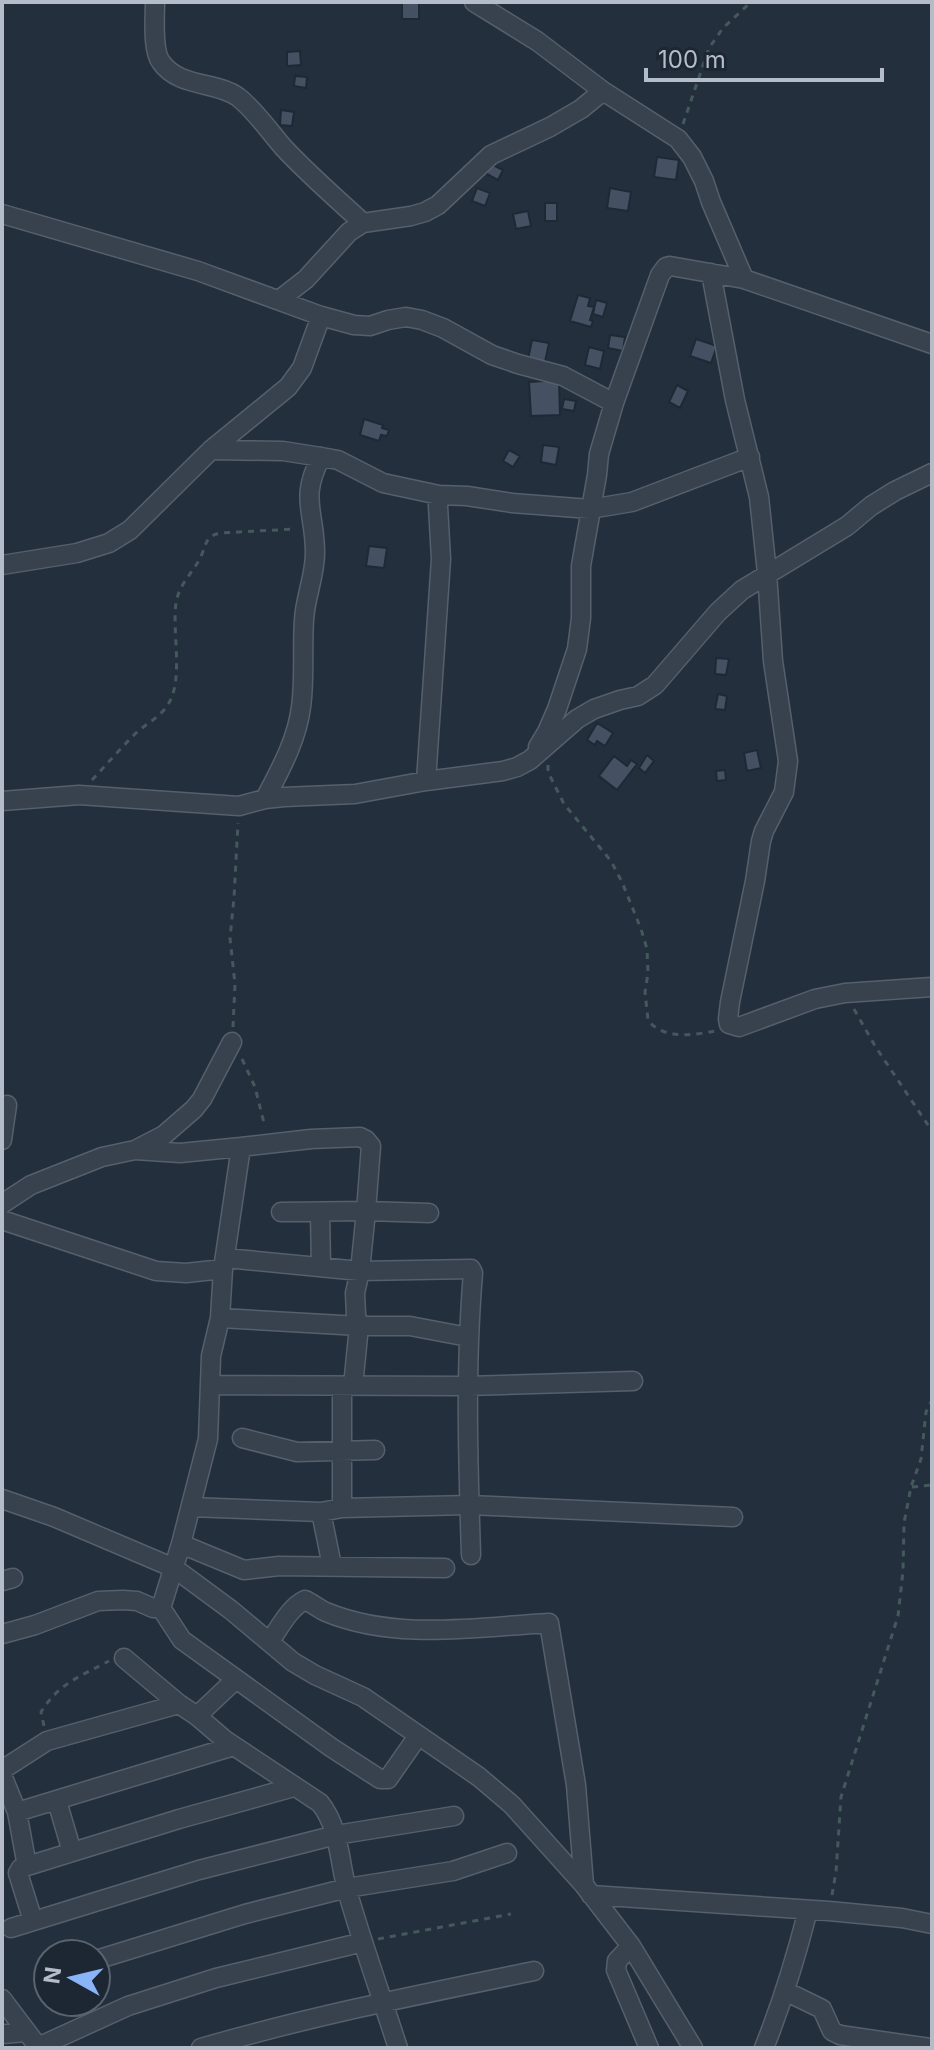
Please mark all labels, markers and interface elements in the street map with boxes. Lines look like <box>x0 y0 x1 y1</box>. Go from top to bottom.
scale bar <box>646 32 882 82</box>
text: 100 m <box>658 45 726 74</box>
north arrow <box>32 1938 112 2018</box>
text: N <box>38 1965 66 1985</box>

